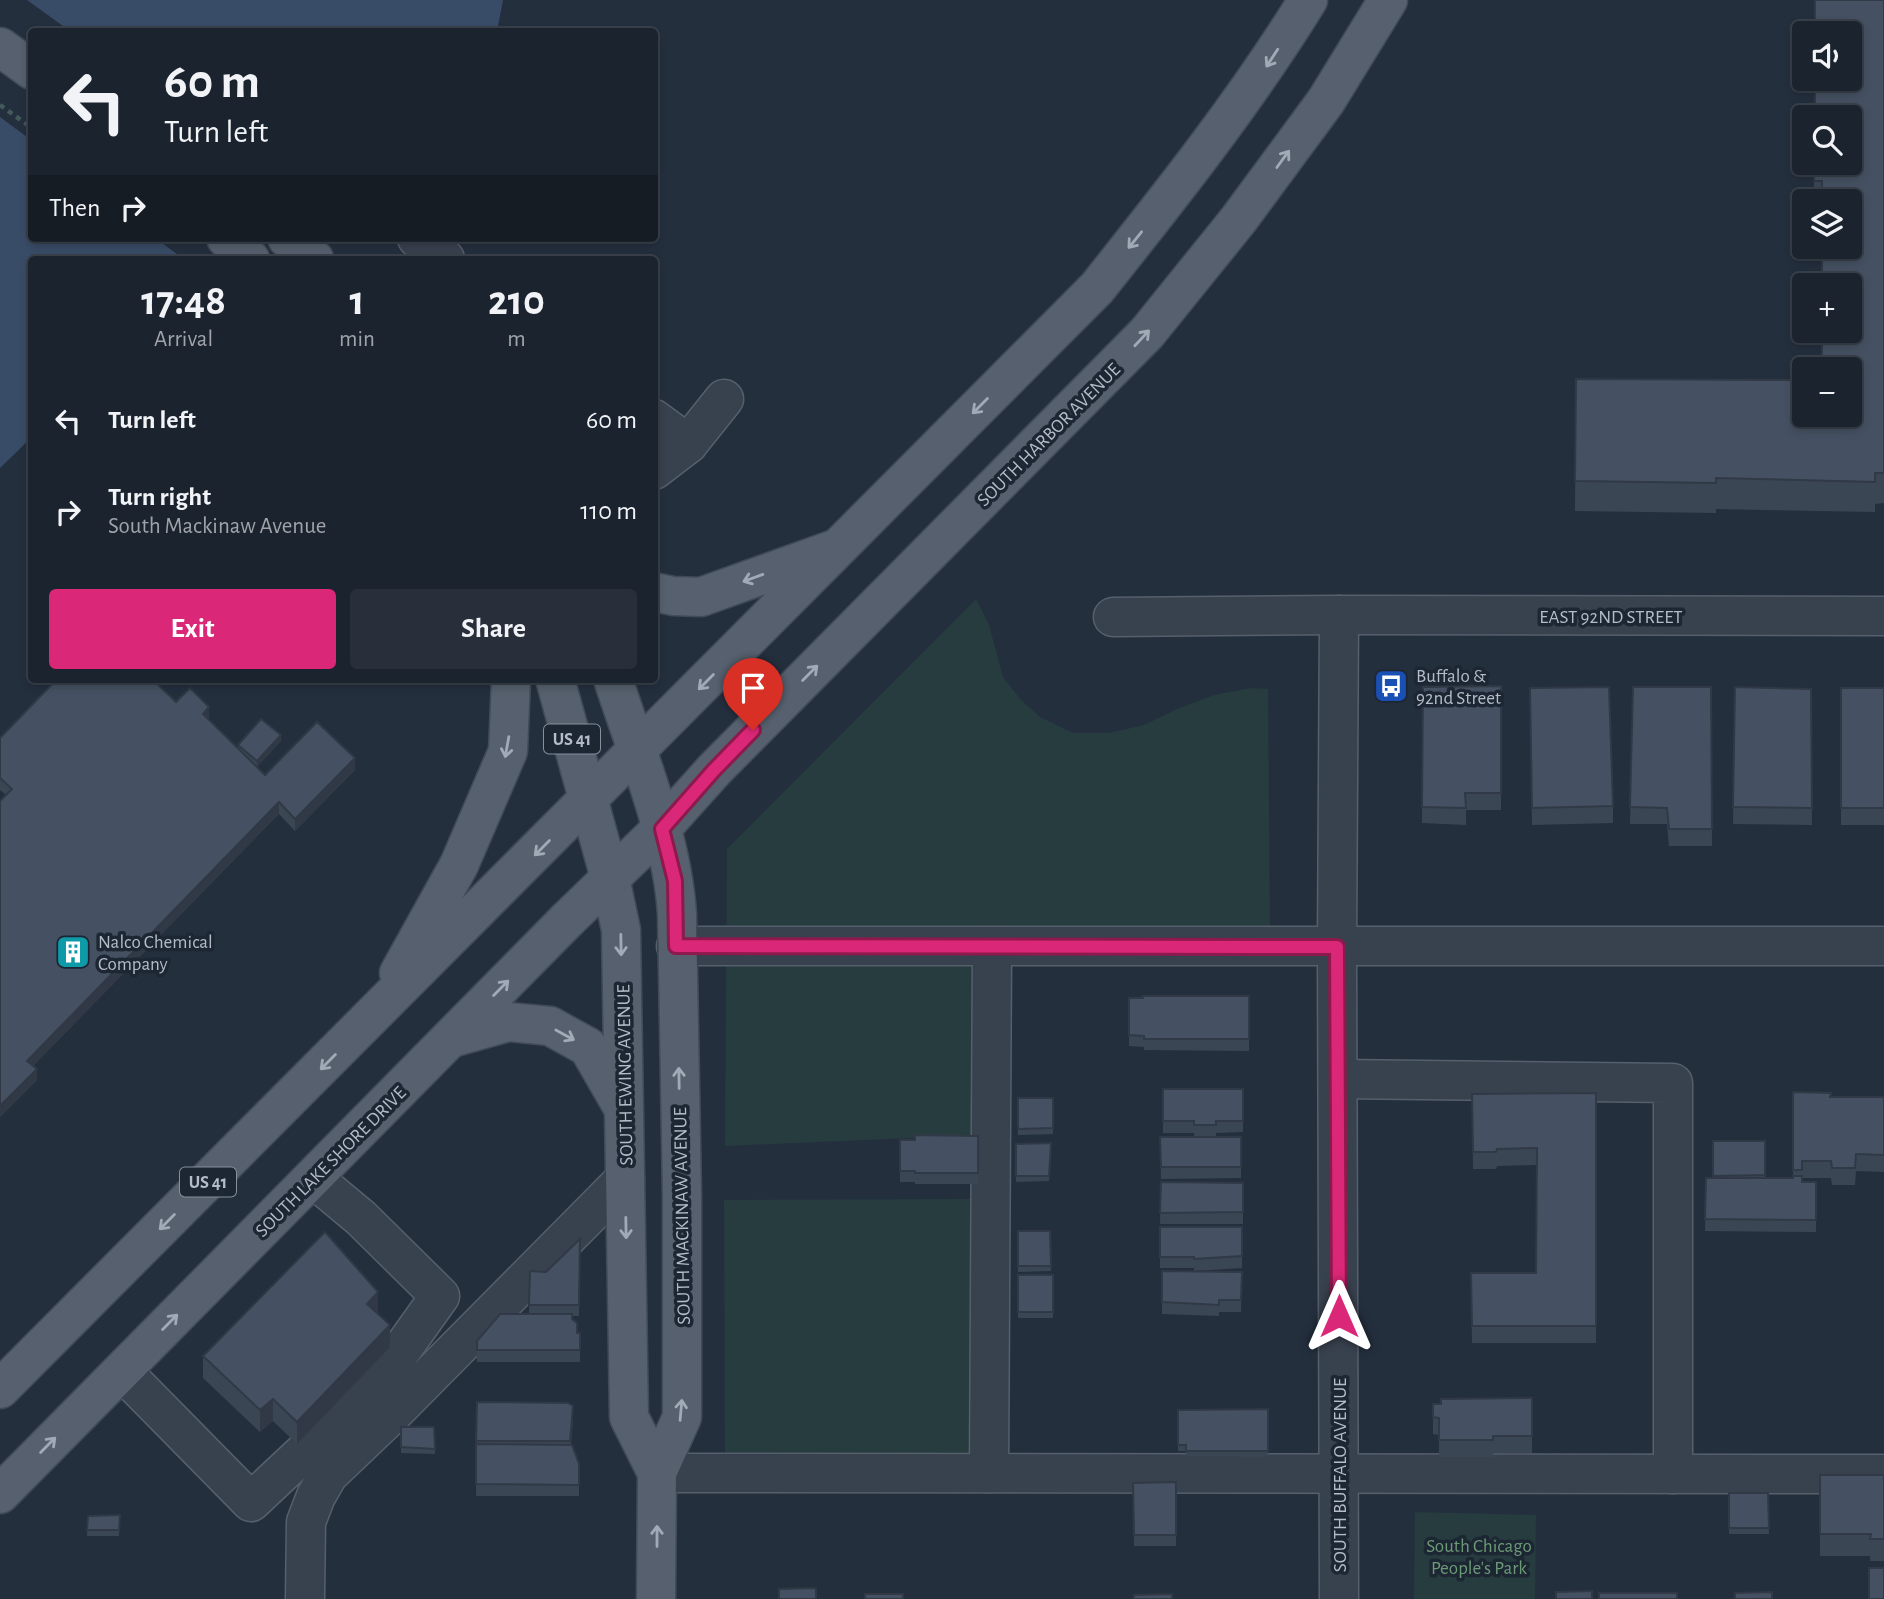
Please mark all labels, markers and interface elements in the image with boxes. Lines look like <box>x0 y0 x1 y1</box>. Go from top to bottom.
map controls <box>1792 21 1862 427</box>
button: sound <box>1792 21 1862 91</box>
one-way arrow <box>1265 48 1279 67</box>
icon: left <box>49 56 140 147</box>
text: 60 m <box>164 58 260 107</box>
button: search <box>1792 105 1862 175</box>
text: Turn left <box>164 116 268 148</box>
one-way arrow <box>1276 150 1290 169</box>
icon: right <box>114 189 152 227</box>
button: layers <box>1792 189 1862 259</box>
text: Then <box>49 195 100 221</box>
one-way arrow <box>1128 230 1143 248</box>
button: + <box>1792 273 1862 343</box>
text: 17:48 <box>141 280 226 322</box>
text: 1 <box>349 280 365 322</box>
text: 210 <box>488 280 545 322</box>
text: Arrival <box>154 328 213 351</box>
text: min <box>339 328 375 351</box>
text: m <box>507 328 526 351</box>
one-way arrow <box>1134 330 1151 347</box>
button: − <box>1792 357 1862 427</box>
street label: SOUTH HARBOR AVENUE <box>974 360 1124 510</box>
one-way arrow <box>971 397 988 414</box>
icon: left <box>49 402 87 440</box>
text: Turn left <box>108 407 196 433</box>
text: 60 m <box>586 407 637 433</box>
text: Turn right <box>108 484 211 510</box>
icon: right <box>49 493 87 531</box>
text: 110 m <box>580 498 637 524</box>
text: South Mackinaw Avenue <box>108 515 326 538</box>
one-way arrow <box>743 573 765 585</box>
button: Exit <box>49 589 336 669</box>
button: Share <box>350 589 637 669</box>
street label: EAST 92ND STREET <box>1539 608 1683 627</box>
pin <box>723 658 783 730</box>
one-way arrow <box>801 665 818 682</box>
bus stop icon: Buffalo & 92nd Street <box>1372 667 1410 705</box>
place label: Buffalo & 92nd Street <box>1416 667 1501 708</box>
icon: arrive <box>734 669 772 707</box>
one-way arrow <box>698 674 715 691</box>
road number: US 41 <box>544 724 600 754</box>
one-way arrow <box>499 735 513 758</box>
one-way arrow <box>533 839 550 856</box>
building icon: Nalco Chemical Company <box>54 933 92 971</box>
place label: Nalco Chemical Company <box>98 933 213 974</box>
one-way arrow <box>614 934 628 957</box>
one-way arrow <box>492 980 509 997</box>
street label: SOUTH EWING AVENUE <box>614 984 637 1166</box>
one-way arrow <box>555 1028 575 1042</box>
one-way arrow <box>320 1053 337 1070</box>
one-way arrow <box>672 1066 686 1089</box>
street label: SOUTH LAKE SHORE DRIVE <box>252 1083 410 1241</box>
street label: SOUTH MACKINAW AVENUE <box>671 1107 694 1325</box>
road number: US 41 <box>180 1168 236 1196</box>
one-way arrow <box>159 1213 176 1230</box>
one-way arrow <box>619 1216 633 1239</box>
position arrow <box>1302 1279 1376 1353</box>
one-way arrow <box>161 1314 178 1331</box>
street label: SOUTH BUFFALO AVENUE <box>1331 1378 1350 1572</box>
one-way arrow <box>675 1399 688 1422</box>
one-way arrow <box>39 1437 56 1454</box>
one-way arrow <box>650 1525 664 1548</box>
park label: South Chicago People's Park <box>1426 1537 1532 1578</box>

